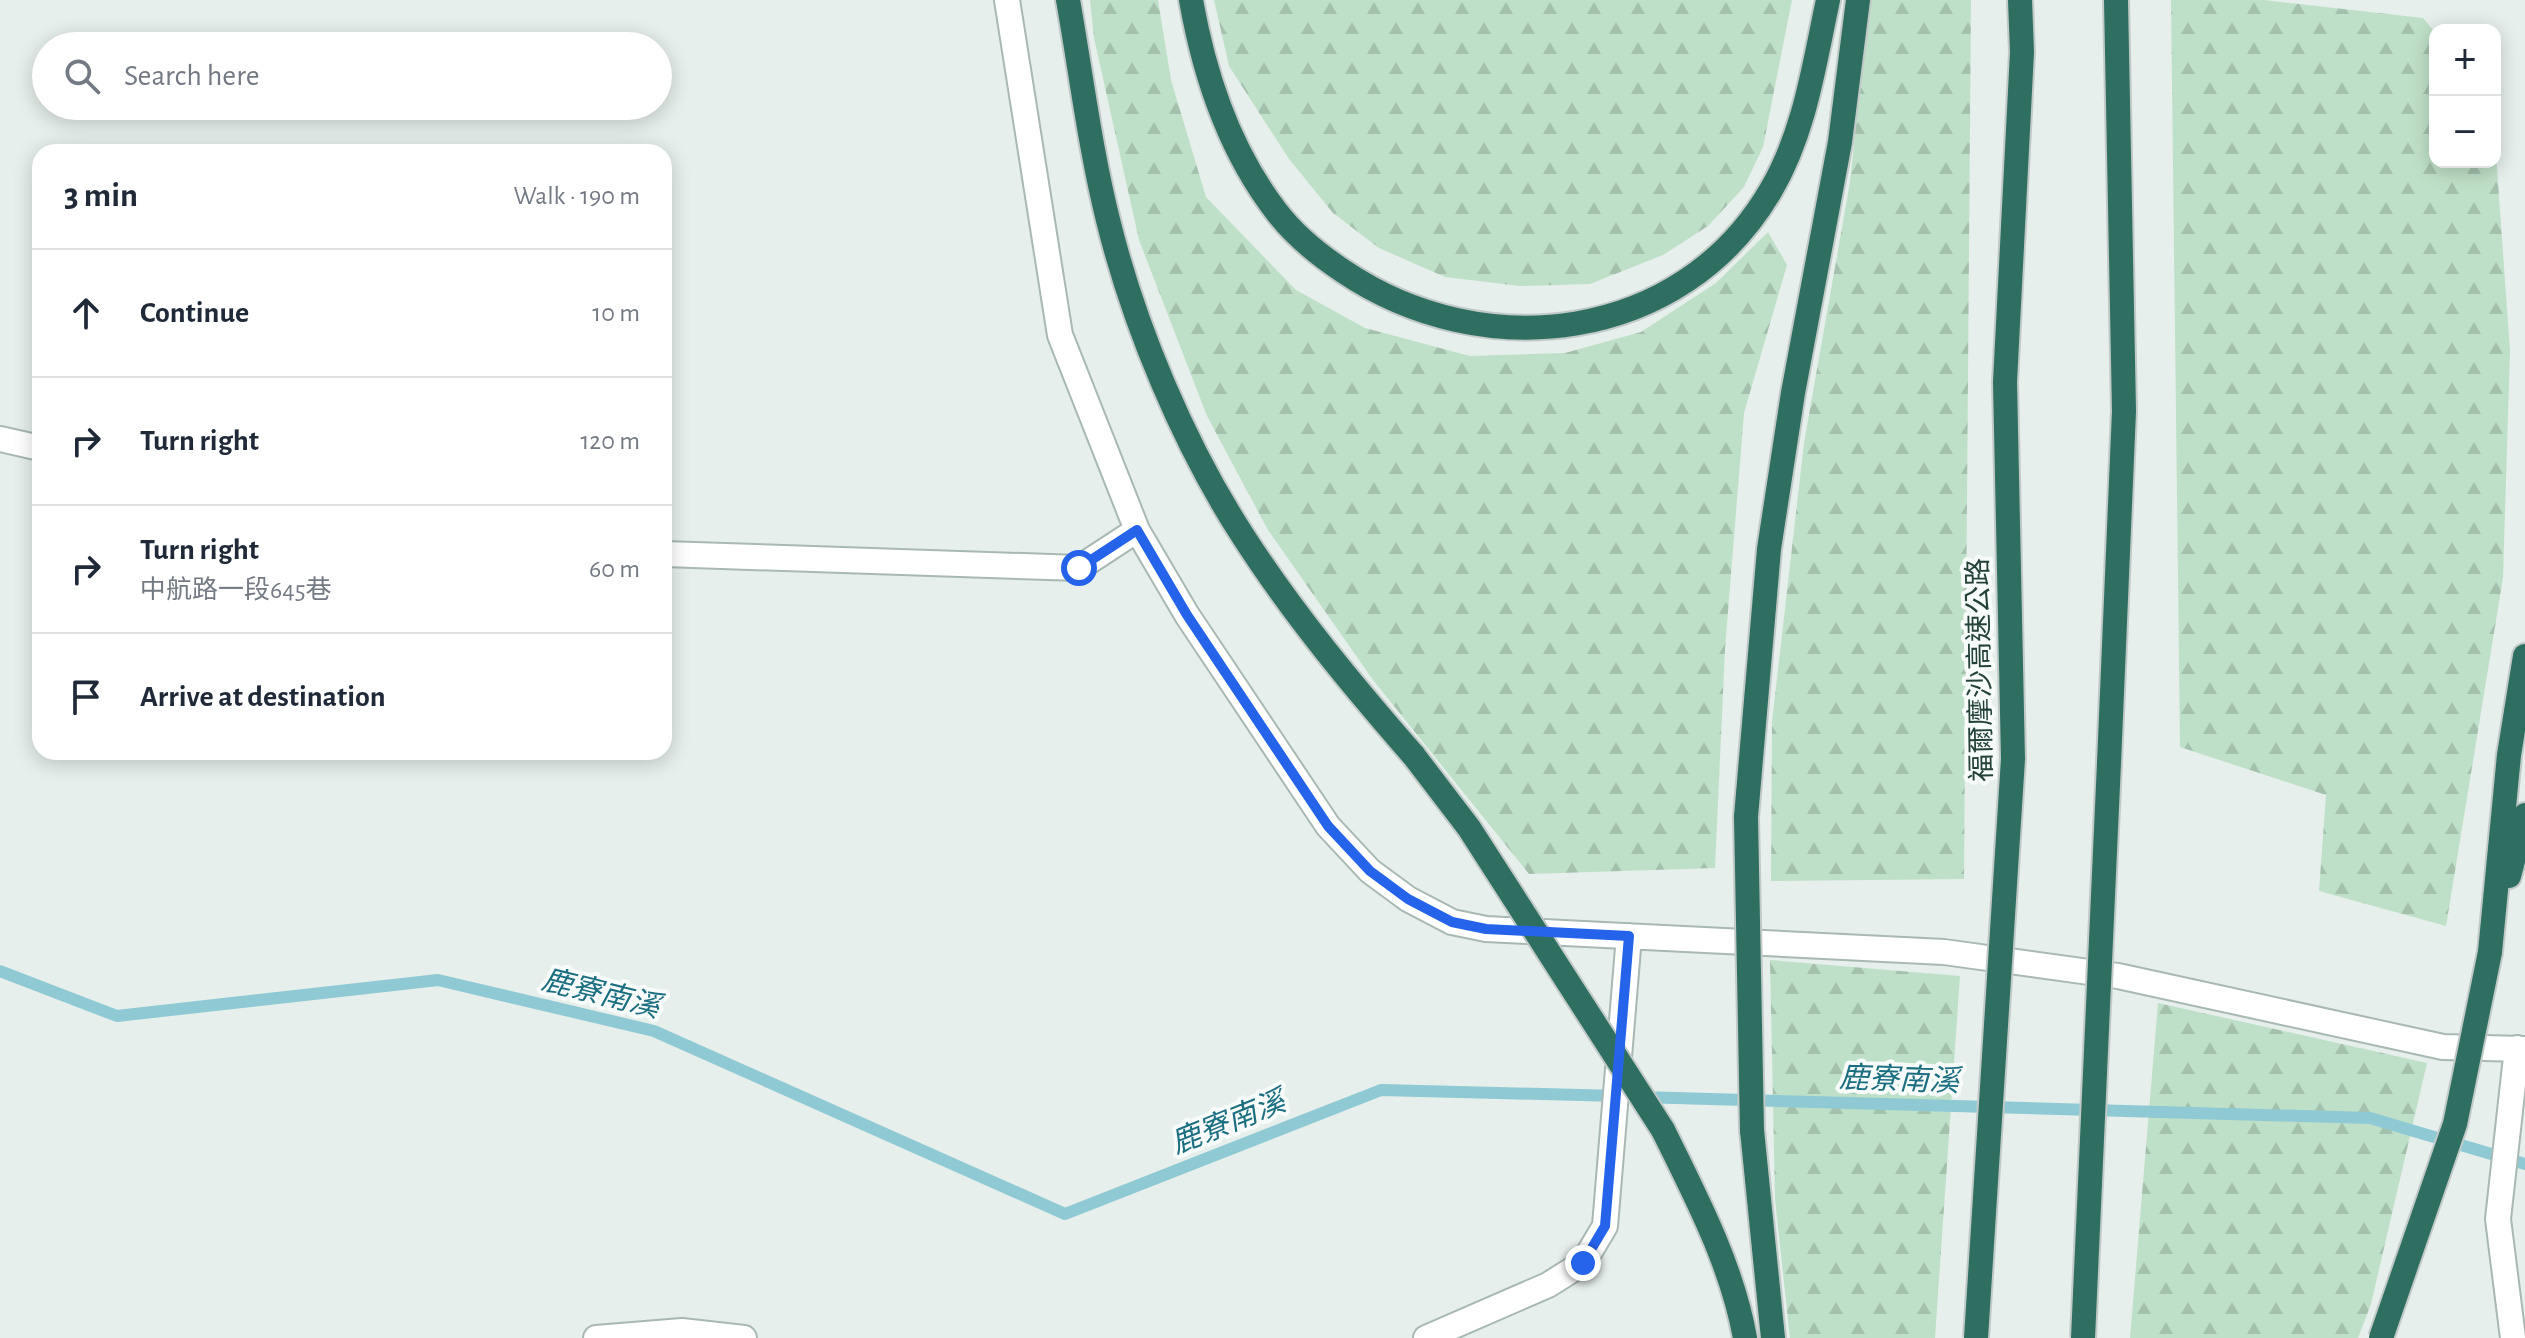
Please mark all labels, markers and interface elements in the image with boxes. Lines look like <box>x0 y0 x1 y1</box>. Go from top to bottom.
map controls <box>2429 24 2501 168</box>
button: + <box>2429 24 2501 96</box>
search box <box>32 32 672 120</box>
icon: search <box>60 54 104 98</box>
text: Search here <box>124 61 260 91</box>
button: − <box>2429 96 2501 168</box>
text: 3 min <box>64 179 138 213</box>
text: Walk · 190 m <box>513 183 640 209</box>
icon: ahead <box>64 291 108 335</box>
text: Continue <box>140 298 249 328</box>
text: 10 m <box>592 300 640 326</box>
icon: right <box>64 419 108 463</box>
text: Turn right <box>140 426 259 456</box>
text: 120 m <box>580 428 640 454</box>
text: Turn right <box>140 535 259 565</box>
icon: right <box>64 547 108 591</box>
route start <box>1061 550 1097 586</box>
text: 60 m <box>589 556 640 582</box>
street label: 福爾摩沙高速公路 <box>1963 558 1997 782</box>
text: 中航路一段645巷 <box>140 577 332 603</box>
icon: arrive <box>64 675 108 719</box>
text: Arrive at destination <box>140 682 386 712</box>
water label: 鹿寮南溪 <box>539 963 667 1024</box>
water label: 鹿寮南溪 <box>1838 1061 1964 1097</box>
water label: 鹿寮南溪 <box>1166 1083 1293 1159</box>
route end <box>1565 1245 1601 1281</box>

